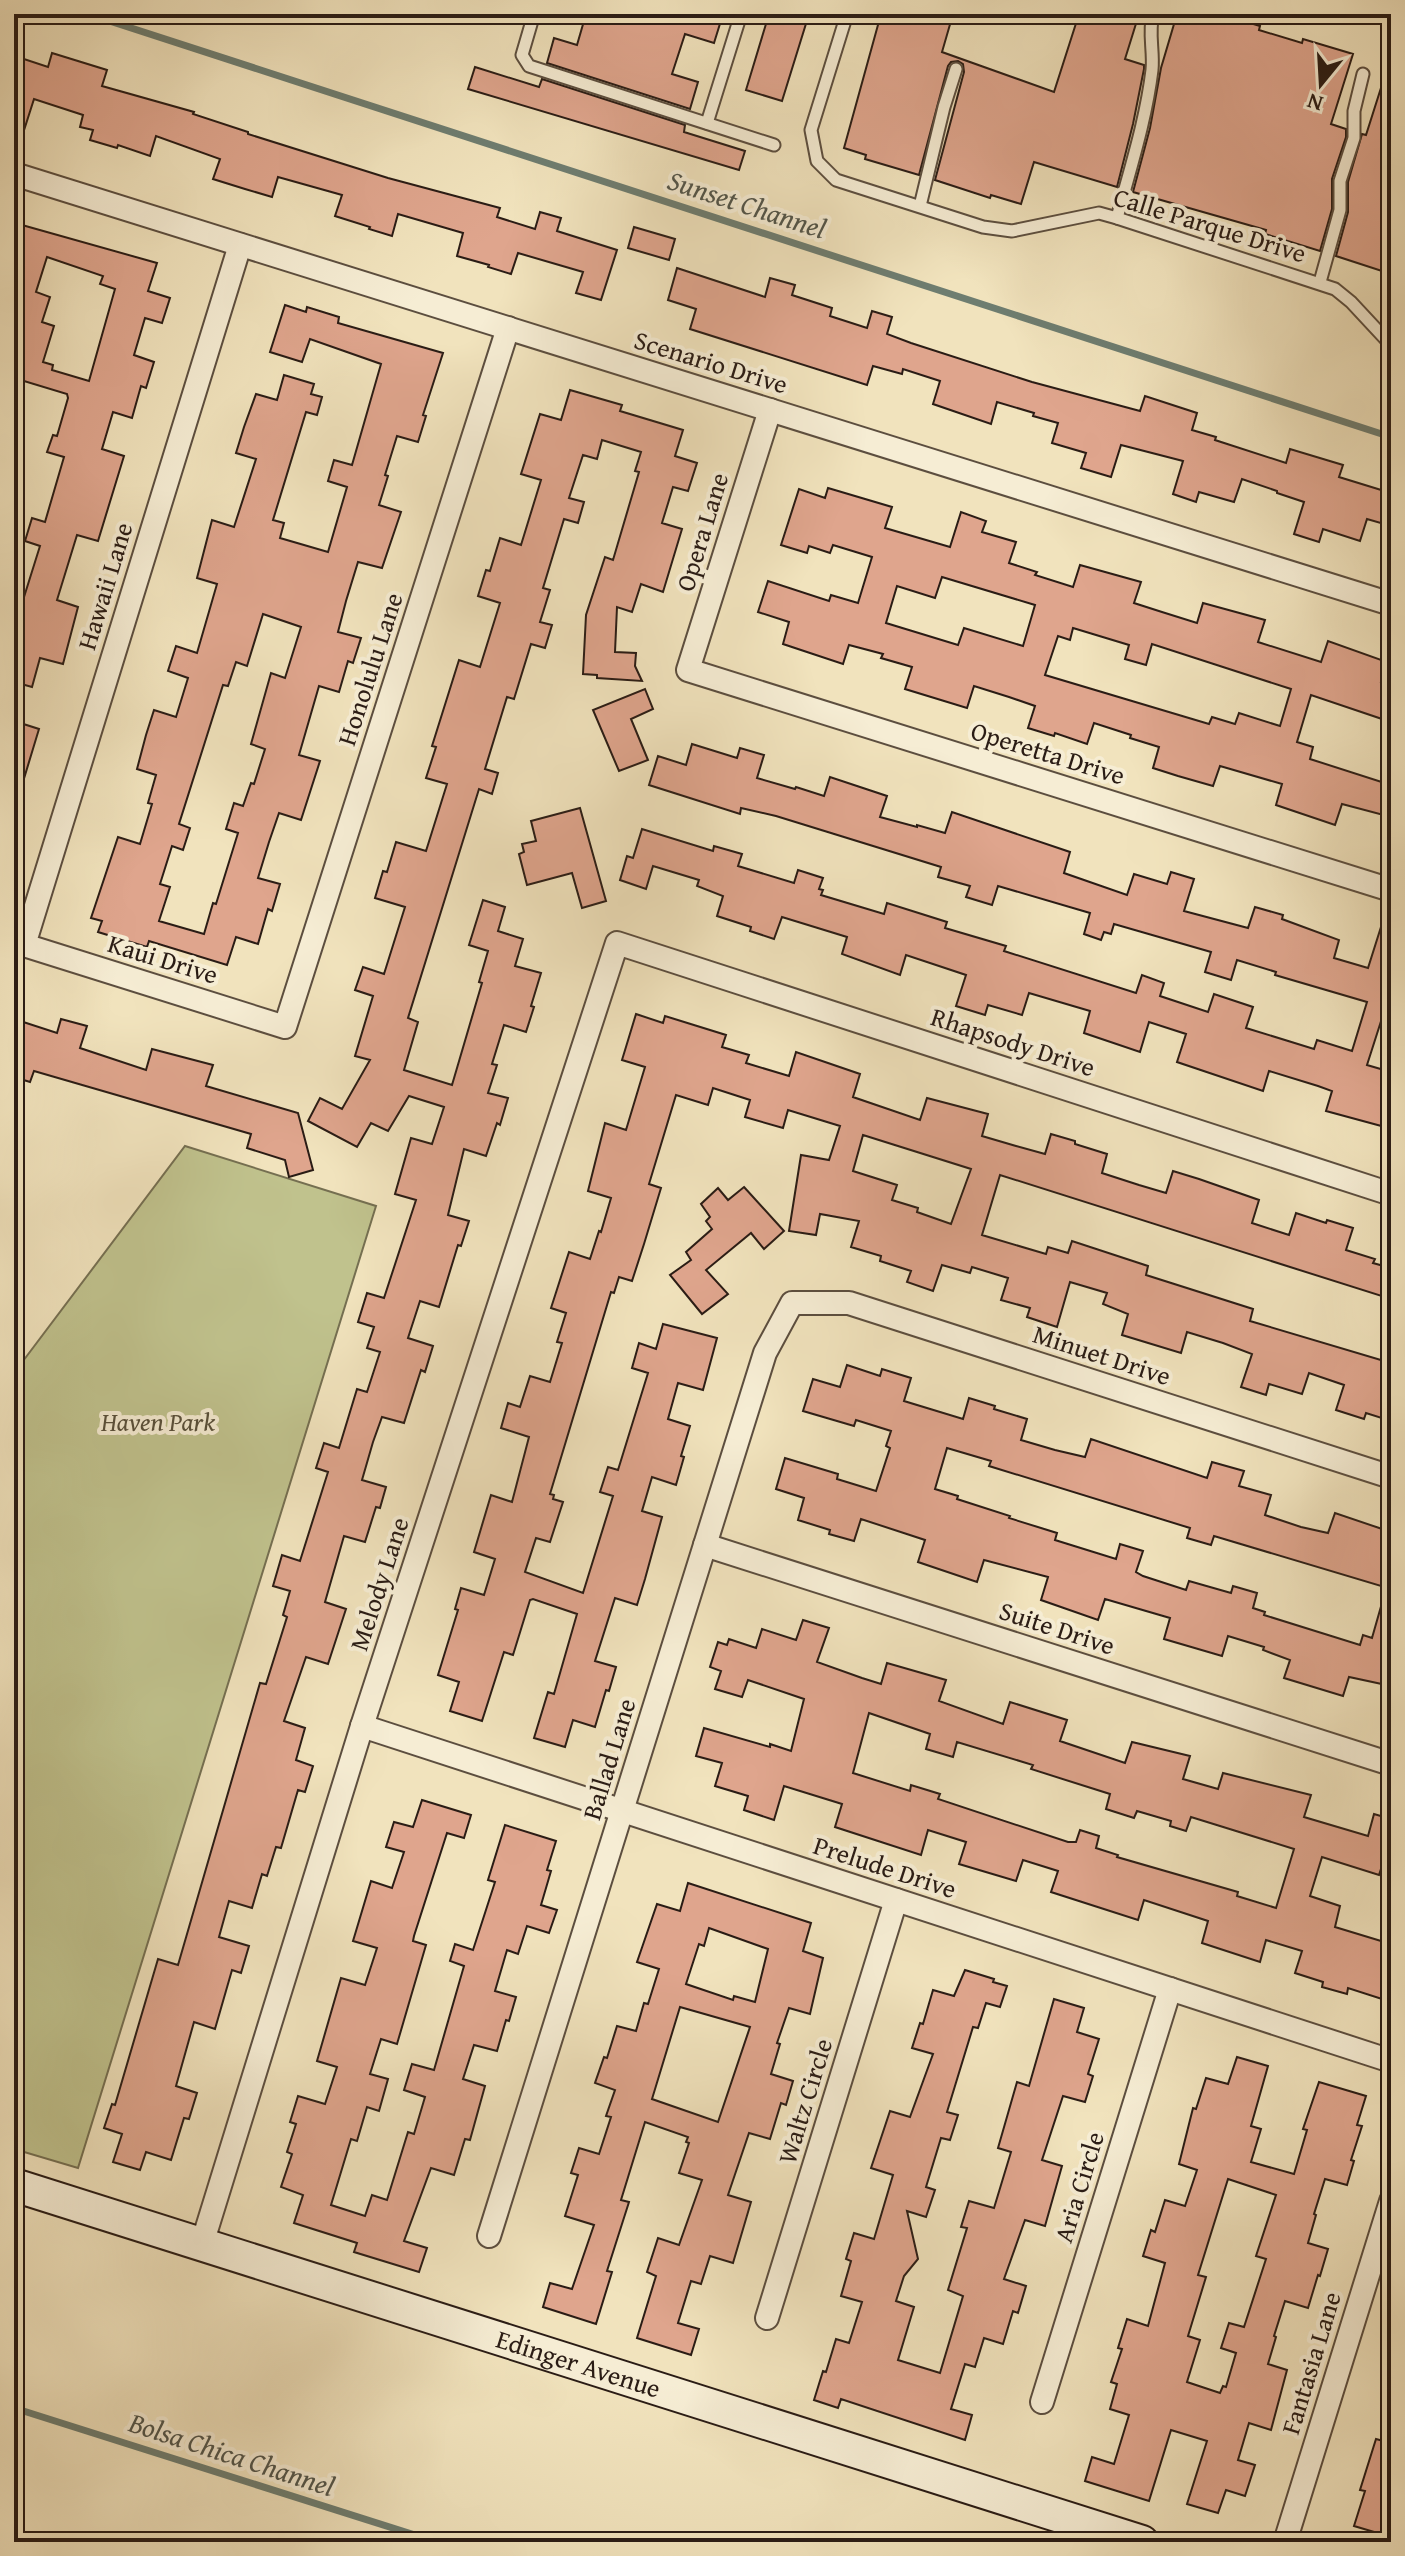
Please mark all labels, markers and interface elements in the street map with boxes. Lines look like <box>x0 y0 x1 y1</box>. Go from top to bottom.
north arrow <box>1281 44 1361 124</box>
text: N <box>1303 85 1327 121</box>
water label: Sunset Channel <box>663 159 832 248</box>
street label: Calle Parque Drive <box>1109 177 1311 272</box>
street label: Scenario Drive <box>630 320 793 403</box>
street label: Opera Lane <box>665 468 738 596</box>
street label: Hawaii Lane <box>67 517 142 654</box>
street label: Honolulu Lane <box>326 587 413 750</box>
street label: Operetta Drive <box>966 711 1130 794</box>
street label: Kaui Drive <box>103 923 223 994</box>
street label: Rhapsody Drive <box>926 997 1100 1086</box>
street label: Minuet Drive <box>1028 1314 1176 1395</box>
park label: Haven Park <box>100 1402 215 1441</box>
street label: Melody Lane <box>339 1512 418 1656</box>
street label: Suite Drive <box>994 1591 1120 1665</box>
street label: Ballad Lane <box>572 1693 645 1824</box>
street label: Prelude Drive <box>809 1825 962 1908</box>
street label: Waltz Circle <box>767 2033 842 2168</box>
street label: Aria Circle <box>1043 2127 1114 2247</box>
street label: Fantasia Lane <box>1270 2287 1351 2439</box>
street label: Edinger Avenue <box>491 2319 666 2407</box>
water label: Bolsa Chica Channel <box>123 2401 340 2506</box>

